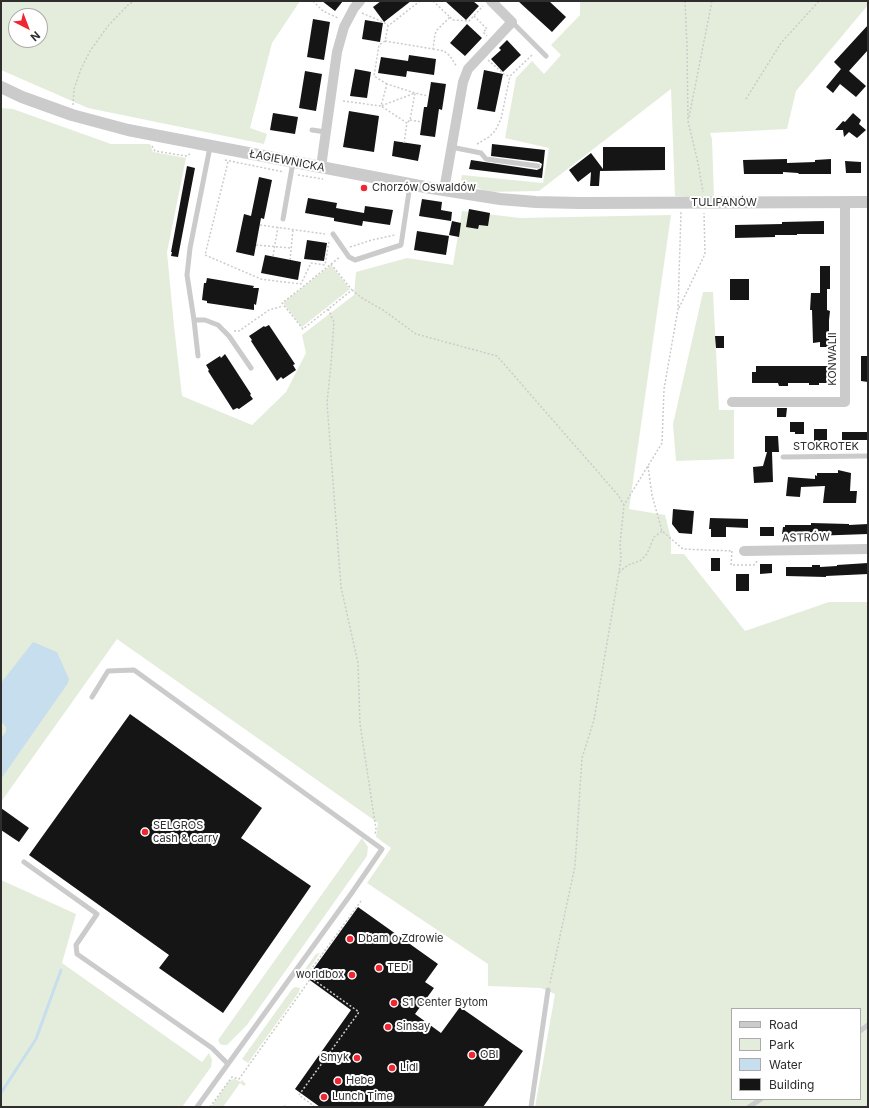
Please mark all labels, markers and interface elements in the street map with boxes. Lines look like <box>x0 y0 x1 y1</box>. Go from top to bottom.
north arrow <box>8 8 48 48</box>
text: N <box>28 28 43 44</box>
street label: ŁAGIEWNICKA <box>248 147 326 175</box>
place label: Chorzów Oswaldów <box>372 181 476 195</box>
marker: Chorzów Oswaldów <box>359 183 369 193</box>
street label: TULIPANÓW <box>691 196 757 210</box>
street label: KONWALII <box>826 332 840 386</box>
street label: STOKROTEK <box>793 440 859 454</box>
street label: ASTRÓW <box>782 531 830 545</box>
place label: SELGROS cash & carry <box>153 819 219 845</box>
marker: SELGROS cash & carry <box>140 827 150 837</box>
place label: Dbam o Zdrowie <box>358 932 443 946</box>
marker: Dbam o Zdrowie <box>345 934 355 944</box>
place label: TEDi <box>387 961 411 975</box>
marker: TEDi <box>374 963 384 973</box>
place label: worldbox <box>296 968 344 982</box>
marker: worldbox <box>347 970 357 980</box>
place label: S1 Center Bytom <box>402 996 488 1010</box>
marker: S1 Center Bytom <box>389 998 399 1008</box>
legend <box>731 1008 861 1100</box>
text: Road <box>769 1017 798 1032</box>
place label: Sinsay <box>396 1020 430 1034</box>
marker: Sinsay <box>383 1022 393 1032</box>
text: Park <box>769 1037 795 1052</box>
place label: OBI <box>480 1048 499 1062</box>
marker: OBI <box>467 1050 477 1060</box>
place label: Smyk <box>320 1051 349 1065</box>
marker: Smyk <box>352 1053 362 1063</box>
text: Water <box>769 1057 802 1072</box>
place label: Lidl <box>400 1061 418 1075</box>
marker: Lidl <box>387 1063 397 1073</box>
place label: Hebe <box>346 1074 374 1088</box>
marker: Hebe <box>333 1076 343 1086</box>
text: Building <box>769 1077 814 1092</box>
place label: Lunch Time <box>332 1090 393 1104</box>
marker: Lunch Time <box>319 1092 329 1102</box>

